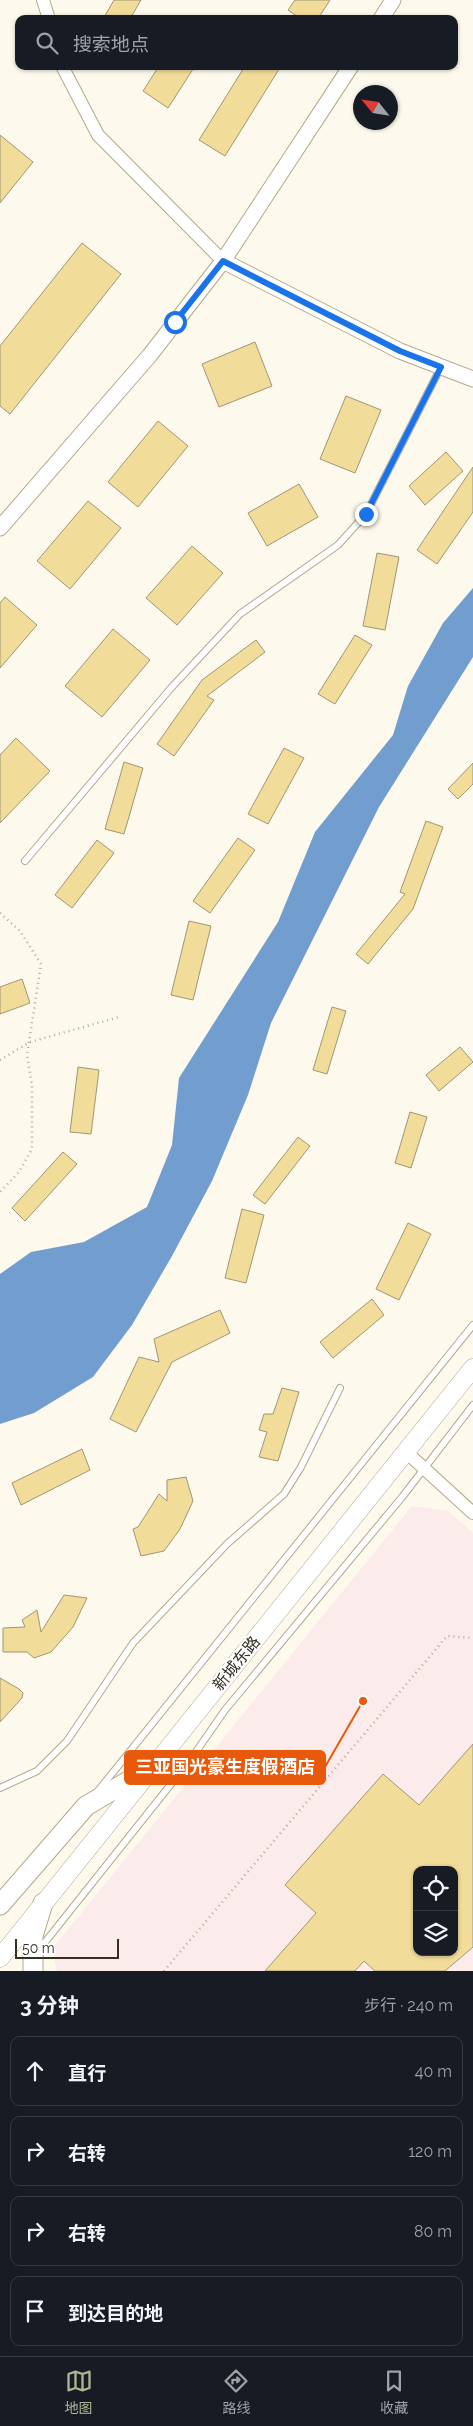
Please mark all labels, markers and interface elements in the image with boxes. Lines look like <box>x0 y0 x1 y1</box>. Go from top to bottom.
search box <box>15 15 458 70</box>
icon: search <box>33 29 61 57</box>
text: 搜索地点 <box>73 33 149 55</box>
north arrow <box>353 85 398 130</box>
route start <box>164 311 187 334</box>
route end <box>355 503 378 526</box>
street label: 新城东路 <box>209 1632 264 1694</box>
callout: 三亚国光豪生度假酒店 <box>125 1751 325 1784</box>
text: 三亚国光豪生度假酒店 <box>135 1756 315 1777</box>
map controls <box>413 1866 458 1956</box>
button: locate <box>413 1866 458 1911</box>
button: layers <box>413 1911 458 1956</box>
scale bar <box>15 1936 119 1959</box>
text: 50 m <box>22 1940 55 1956</box>
text: 3 分钟 <box>20 1993 79 2018</box>
text: 步行 · 240 m <box>364 1996 453 2015</box>
icon: ahead <box>21 2057 49 2085</box>
text: 直行 <box>68 2062 106 2084</box>
text: 40 m <box>415 2062 452 2081</box>
icon: right <box>21 2137 49 2165</box>
text: 右转 <box>68 2142 106 2164</box>
text: 120 m <box>408 2142 452 2161</box>
icon: right <box>21 2217 49 2245</box>
text: 右转 <box>68 2222 106 2244</box>
text: 80 m <box>414 2222 452 2241</box>
icon: arrive <box>21 2297 49 2325</box>
text: 到达目的地 <box>68 2302 163 2324</box>
tab: 地图 <box>65 2367 93 2417</box>
tab: 路线 <box>222 2367 250 2417</box>
tab: 收藏 <box>380 2367 408 2417</box>

